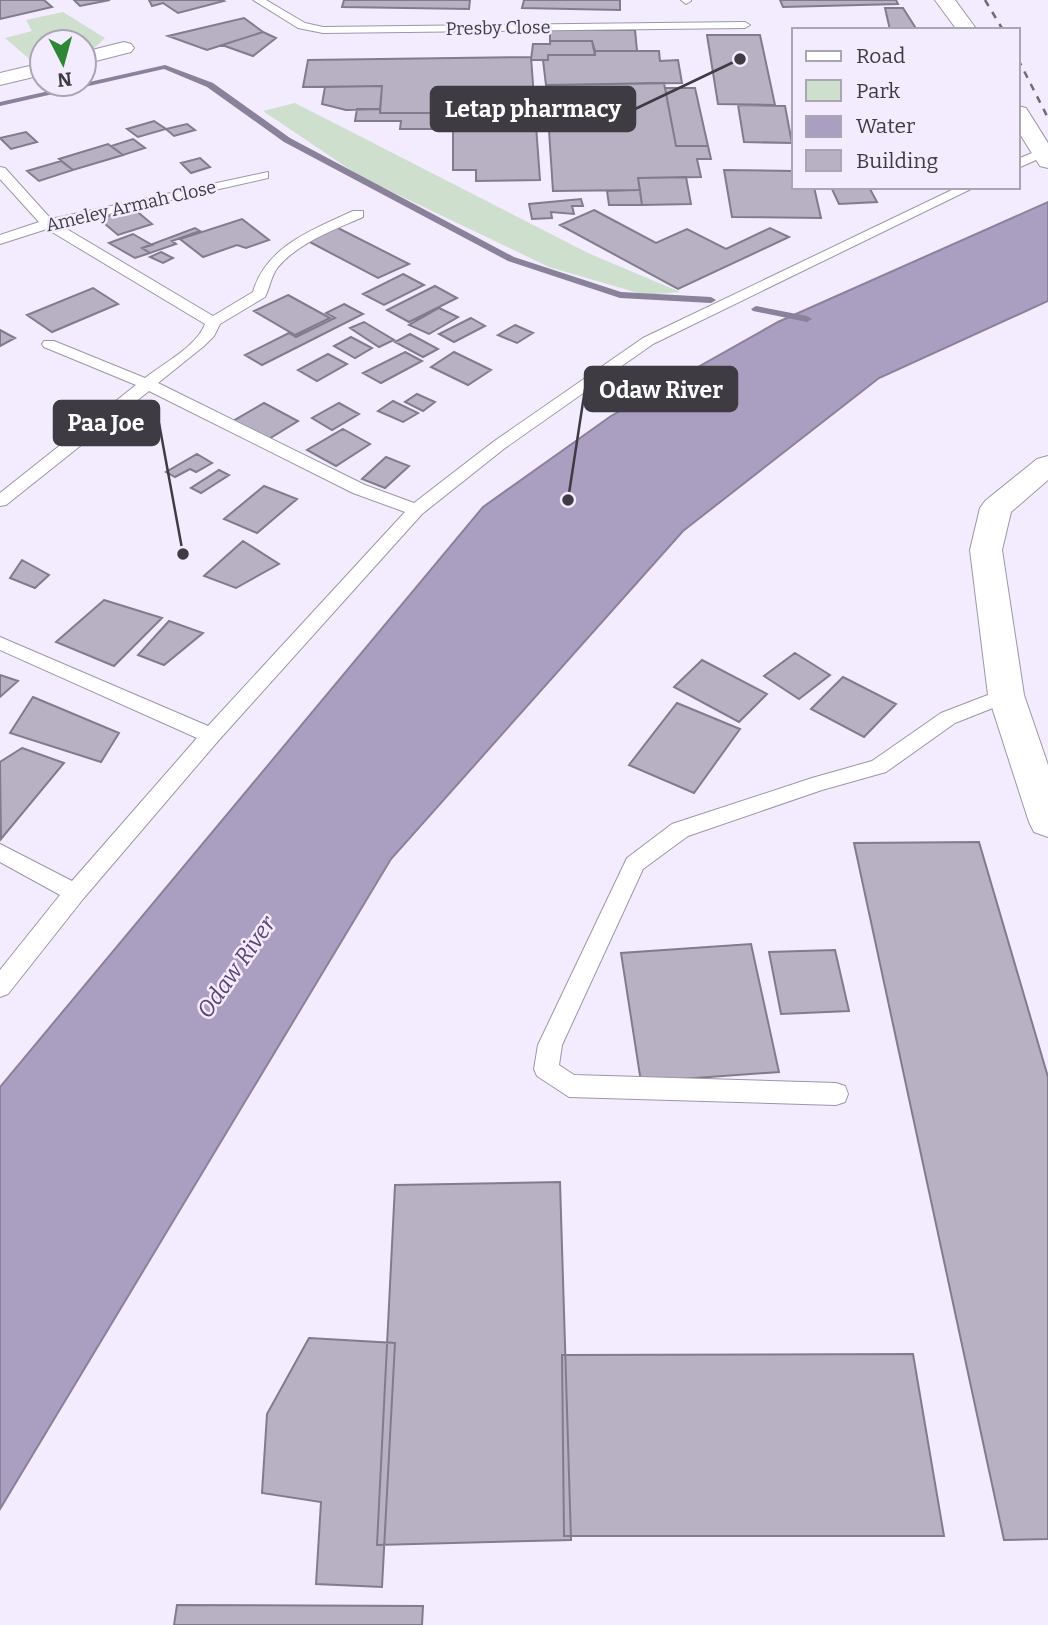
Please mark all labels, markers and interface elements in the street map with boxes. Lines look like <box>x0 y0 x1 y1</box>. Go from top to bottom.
street label: Presby Close <box>445 16 551 40</box>
north arrow <box>28 28 98 98</box>
legend <box>792 28 1020 189</box>
text: Road <box>856 43 905 69</box>
text: N <box>56 67 73 92</box>
text: Park <box>856 78 900 104</box>
callout: Letap pharmacy <box>431 87 635 131</box>
text: Letap pharmacy <box>445 95 622 123</box>
text: Water <box>856 113 915 139</box>
text: Building <box>856 148 939 174</box>
street label: Ameley Armah Close <box>44 176 218 236</box>
callout: Odaw River <box>585 367 737 411</box>
text: Odaw River <box>599 376 723 404</box>
callout: Paa Joe <box>54 401 159 445</box>
text: Paa Joe <box>67 409 145 437</box>
water label: Odaw River <box>191 909 282 1023</box>

